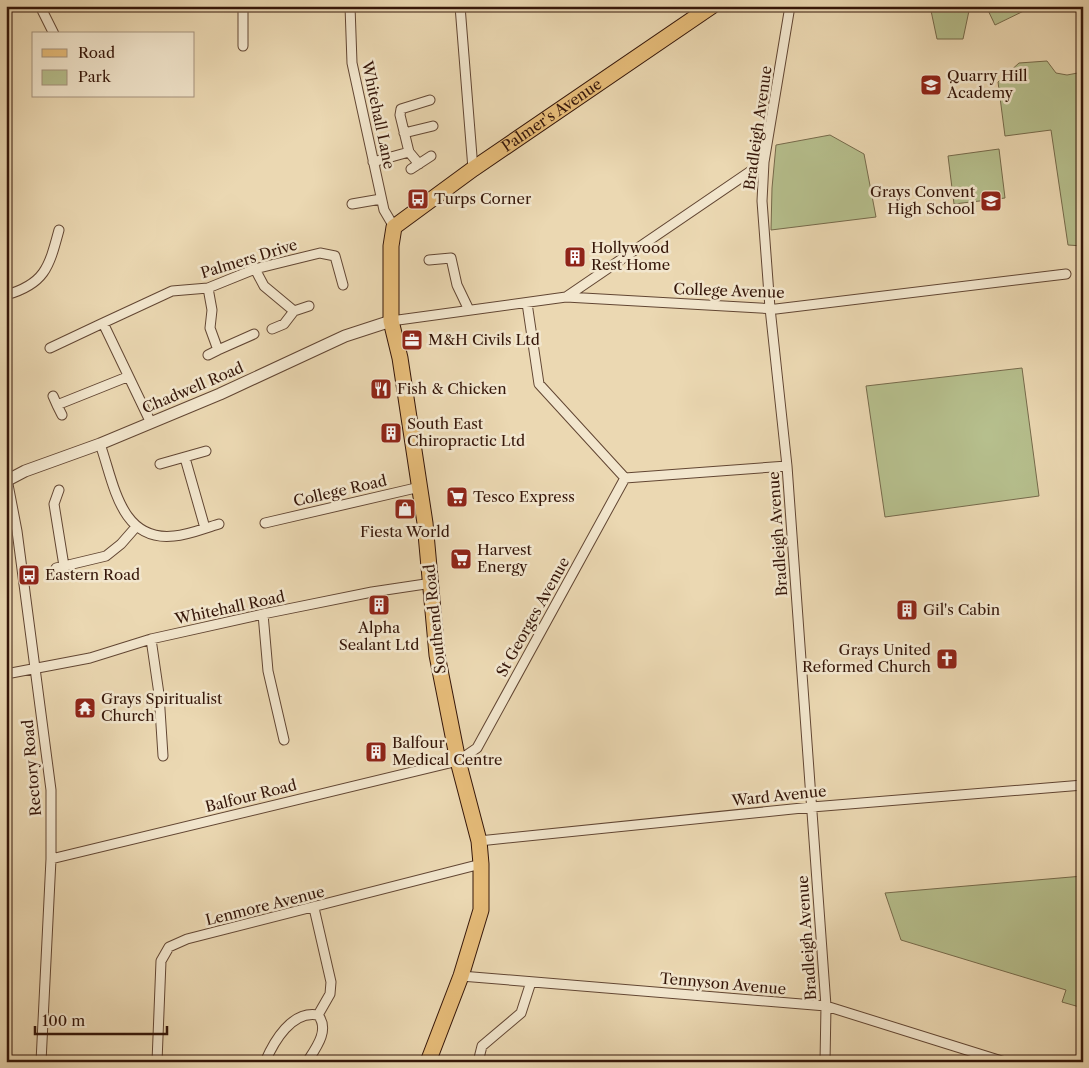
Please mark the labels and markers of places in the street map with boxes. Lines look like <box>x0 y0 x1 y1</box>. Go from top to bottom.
place label: Quarry Hill Academy <box>946 66 1028 102</box>
school or university icon: Quarry Hill Academy <box>919 73 943 97</box>
place label: Grays Convent High School <box>870 182 976 218</box>
bus stop icon: Turps Corner <box>406 187 430 211</box>
place label: Turps Corner <box>434 189 532 208</box>
school or university icon: Grays Convent High School <box>979 189 1003 213</box>
place label: Hollywood Rest Home <box>591 238 670 274</box>
building icon: Hollywood Rest Home <box>563 245 587 269</box>
office icon: M&H Civils Ltd <box>400 328 424 352</box>
place label: M&H Civils Ltd <box>428 330 540 349</box>
restaurant icon: Fish & Chicken <box>369 377 393 401</box>
place label: Fish & Chicken <box>397 379 507 398</box>
place label: South East Chiropractic Ltd <box>407 414 525 450</box>
building icon: South East Chiropractic Ltd <box>379 421 403 445</box>
supermarket icon: Tesco Express <box>445 485 469 509</box>
place label: Tesco Express <box>473 487 575 506</box>
shop icon: Fiesta World <box>393 497 417 521</box>
place label: Fiesta World <box>360 522 450 541</box>
place label: Harvest Energy <box>477 540 533 576</box>
supermarket icon: Harvest Energy <box>449 547 473 571</box>
bus stop icon: Eastern Road <box>17 563 41 587</box>
place label: Eastern Road <box>45 565 140 584</box>
building icon: Alpha Sealant Ltd <box>367 593 391 617</box>
building icon: Gil's Cabin <box>895 598 919 622</box>
place label: Gil's Cabin <box>923 600 1001 619</box>
place label: Alpha Sealant Ltd <box>339 618 419 654</box>
place label: Grays United Reformed Church <box>802 640 932 676</box>
church icon: Grays United Reformed Church <box>935 647 959 671</box>
place label: Grays Spiritualist Church <box>101 689 223 725</box>
temple icon: Grays Spiritualist Church <box>73 696 97 720</box>
place label: Balfour Medical Centre <box>392 733 502 769</box>
building icon: Balfour Medical Centre <box>364 740 388 764</box>

